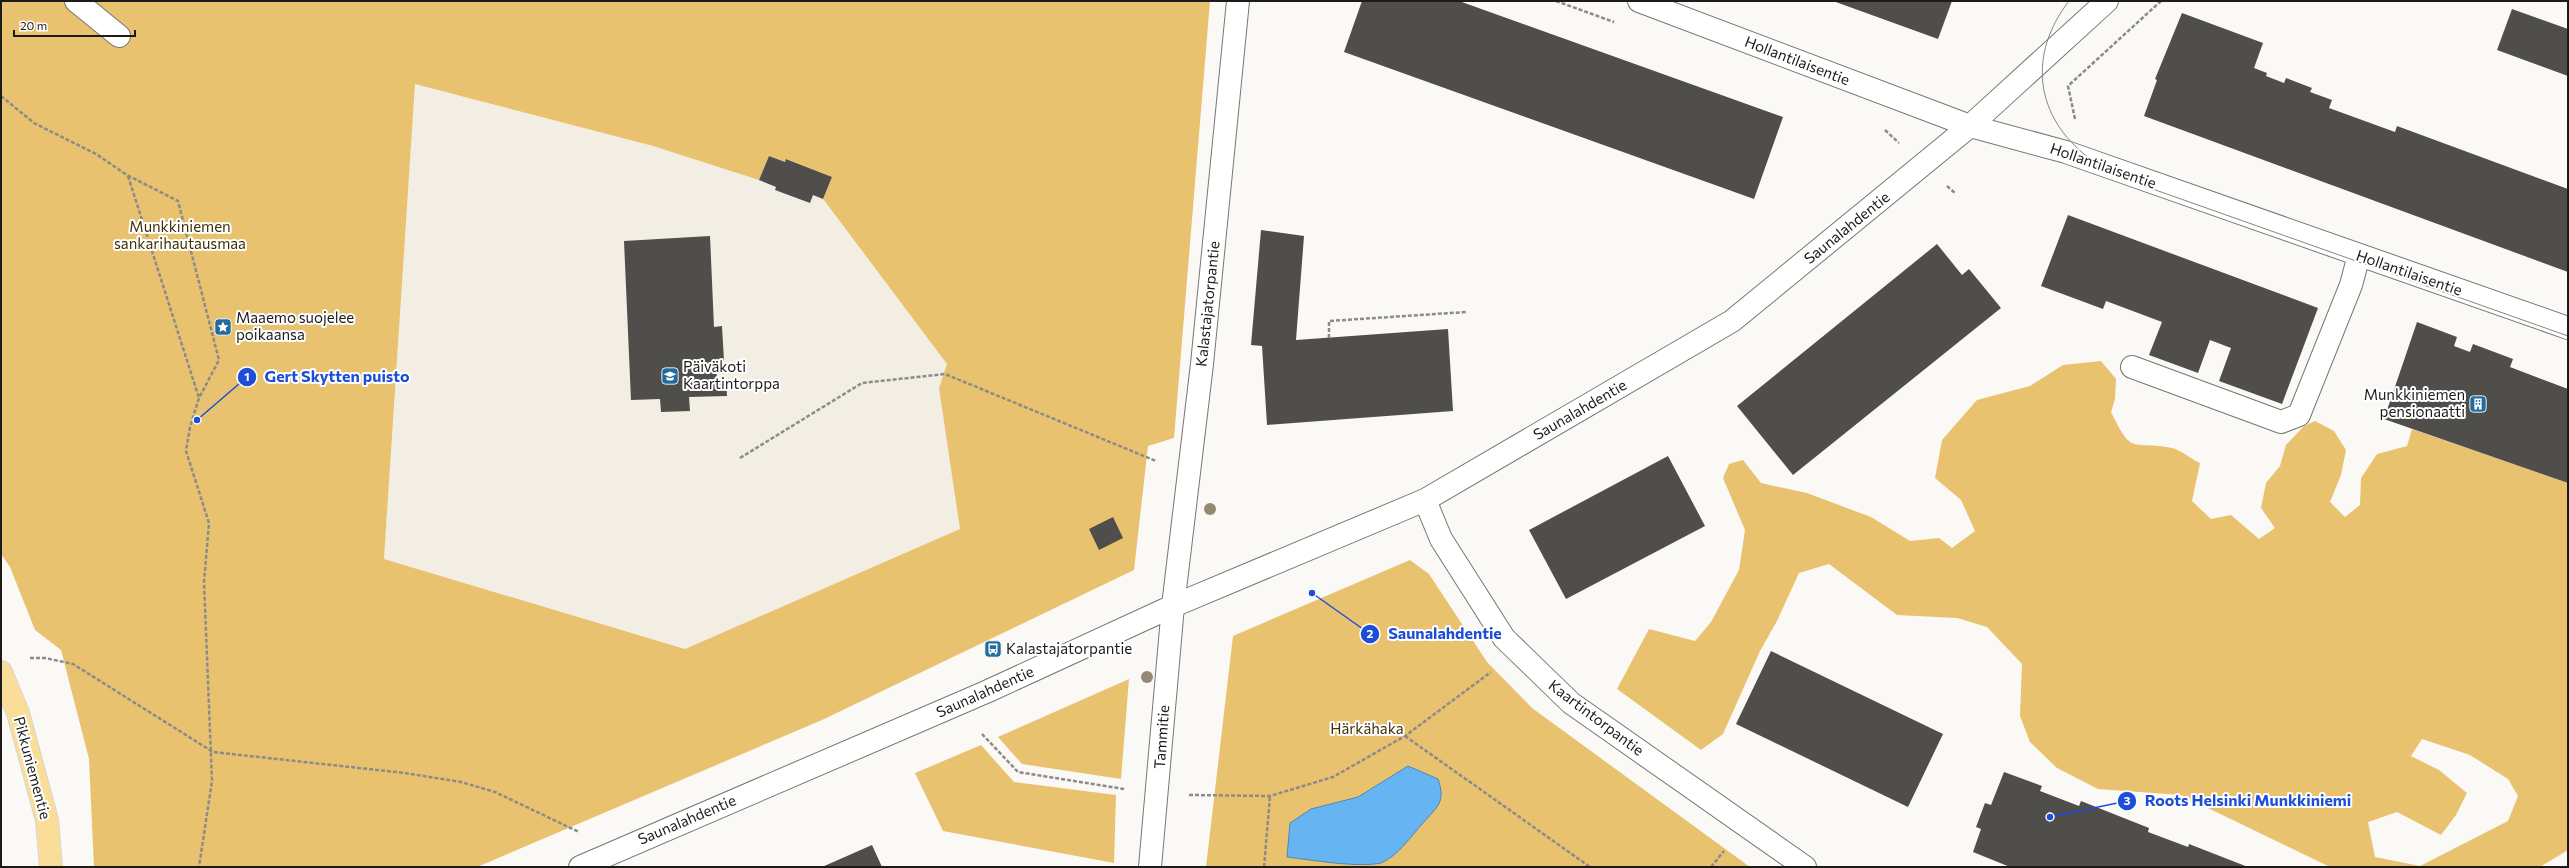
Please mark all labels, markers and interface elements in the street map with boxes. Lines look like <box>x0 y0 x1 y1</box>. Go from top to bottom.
scale bar <box>14 12 135 38</box>
text: 20 m <box>20 18 47 32</box>
street label: Hollantilaisentie <box>1742 32 1852 88</box>
street label: Hollantilaisentie <box>2048 138 2159 192</box>
street label: Saunalahdentie <box>1800 187 1893 267</box>
park label: Munkkiniemen sankarihautausmaa <box>114 217 246 252</box>
street label: Kalastajatorpantie <box>1191 240 1223 368</box>
street label: Hollantilaisentie <box>2354 245 2465 299</box>
place label: Maaemo suojelee poikaansa <box>236 308 354 343</box>
place icon: Maaemo suojelee poikaansa <box>213 317 233 337</box>
place label: Päiväkoti Kaartintorppa <box>683 357 780 392</box>
callout: Gert Skytten puisto <box>237 363 418 391</box>
text: Gert Skytten puisto <box>265 366 410 385</box>
school or university icon: Päiväkoti Kaartintorppa <box>660 366 680 386</box>
text: 1 <box>244 369 250 383</box>
street label: Saunalahdentie <box>1530 375 1629 443</box>
place label: Munkkiniemen pensionaatti <box>2364 385 2465 420</box>
building icon: Munkkiniemen pensionaatti <box>2468 394 2488 414</box>
callout: Saunalahdentie <box>1360 620 1510 648</box>
text: Saunalahdentie <box>1388 623 1502 642</box>
text: 2 <box>1367 626 1374 640</box>
bus stop icon: Kalastajatorpantie <box>983 639 1003 659</box>
place label: Kalastajatorpantie <box>1006 639 1132 657</box>
street label: Saunalahdentie <box>933 662 1036 721</box>
street label: Kaartintorpantie <box>1545 676 1648 759</box>
street label: Tammitie <box>1150 704 1172 770</box>
street label: Pikkuniementie <box>11 714 55 821</box>
park label: Härkähaka <box>1330 719 1404 737</box>
callout: Roots Helsinki Munkkiniemi <box>2117 787 2360 815</box>
street label: Saunalahdentie <box>635 790 738 848</box>
text: Roots Helsinki Munkkiniemi <box>2145 790 2351 809</box>
text: 3 <box>2124 793 2131 807</box>

